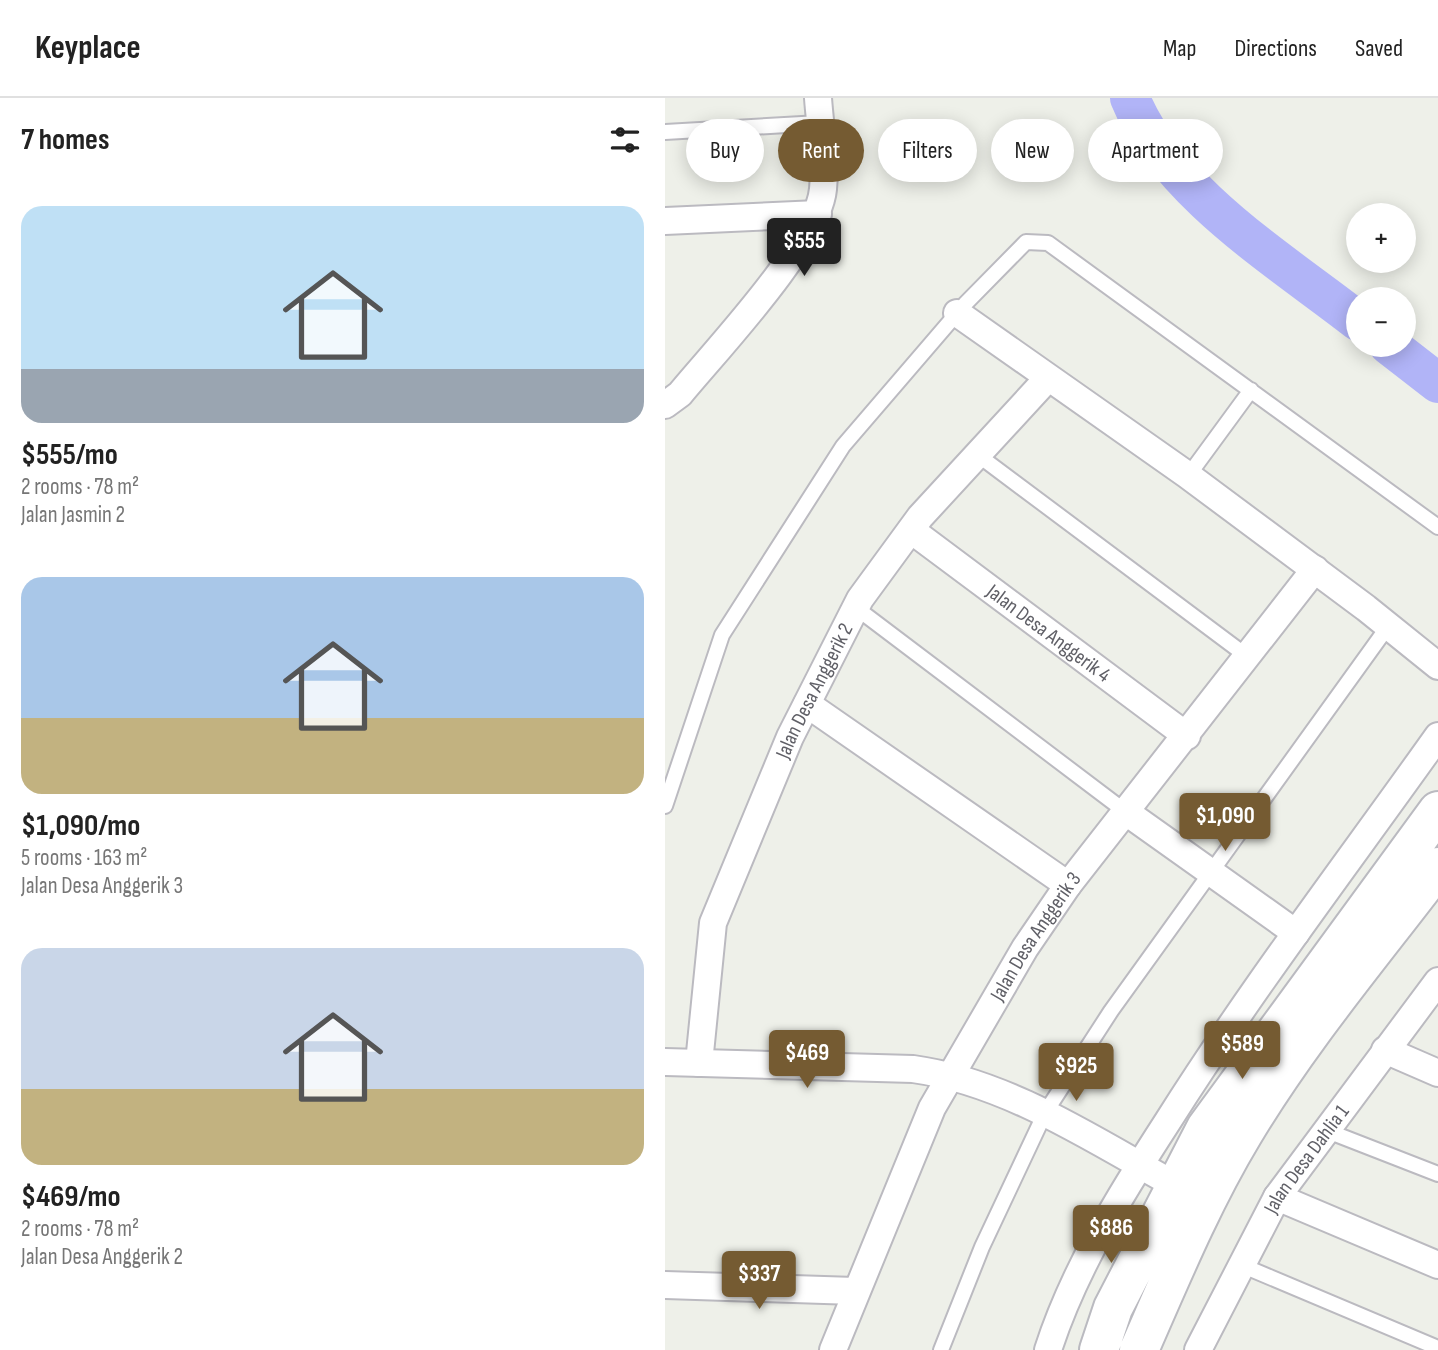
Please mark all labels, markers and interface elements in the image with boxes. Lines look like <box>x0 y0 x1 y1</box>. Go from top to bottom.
text: Keyplace <box>35 28 141 68</box>
text: Map <box>1163 34 1196 63</box>
text: Directions <box>1234 34 1317 63</box>
text: Saved <box>1355 34 1403 63</box>
chip: Buy <box>686 119 764 182</box>
chip: Rent <box>778 119 864 182</box>
chip: Filters <box>878 119 977 182</box>
chip: New <box>991 119 1074 182</box>
chip: Apartment <box>1088 119 1223 182</box>
icon: filters <box>606 121 644 159</box>
text: 7 homes <box>21 122 109 158</box>
map controls <box>1346 203 1416 357</box>
button: + <box>1346 203 1416 273</box>
pin: $555 <box>763 218 845 278</box>
text: $555 <box>783 227 825 255</box>
icon: home <box>270 252 396 378</box>
button: − <box>1346 287 1416 357</box>
text: $555/mo <box>21 437 118 473</box>
text: 2 rooms · 78 m² <box>21 473 139 501</box>
text: Jalan Jasmin 2 <box>21 501 125 529</box>
street label: Jalan Desa Anggerik 4 <box>981 578 1116 688</box>
street label: Jalan Desa Anggerik 2 <box>770 619 859 763</box>
icon: home <box>270 623 396 749</box>
pin: $1,090 <box>1168 794 1282 853</box>
text: $1,090 <box>1195 802 1255 830</box>
text: $1,090/mo <box>21 808 140 844</box>
text: 5 rooms · 163 m² <box>21 844 147 872</box>
street label: Jalan Desa Anggerik 3 <box>985 867 1086 1006</box>
text: Jalan Desa Anggerik 3 <box>21 872 183 900</box>
icon: home <box>270 994 396 1120</box>
pin: $589 <box>1201 1021 1283 1081</box>
pin: $469 <box>766 1030 848 1090</box>
text: $589 <box>1220 1030 1264 1058</box>
text: $469 <box>785 1039 829 1067</box>
pin: $925 <box>1035 1044 1117 1103</box>
text: $925 <box>1055 1052 1097 1080</box>
street label: Jalan Desa Dahlia 1 <box>1258 1099 1355 1219</box>
text: $469/mo <box>21 1179 121 1215</box>
pin: $886 <box>1070 1206 1152 1265</box>
text: $886 <box>1089 1214 1133 1242</box>
text: 2 rooms · 78 m² <box>21 1215 139 1243</box>
text: Jalan Desa Anggerik 2 <box>21 1243 183 1271</box>
pin: $337 <box>718 1252 800 1311</box>
text: $337 <box>738 1260 780 1288</box>

